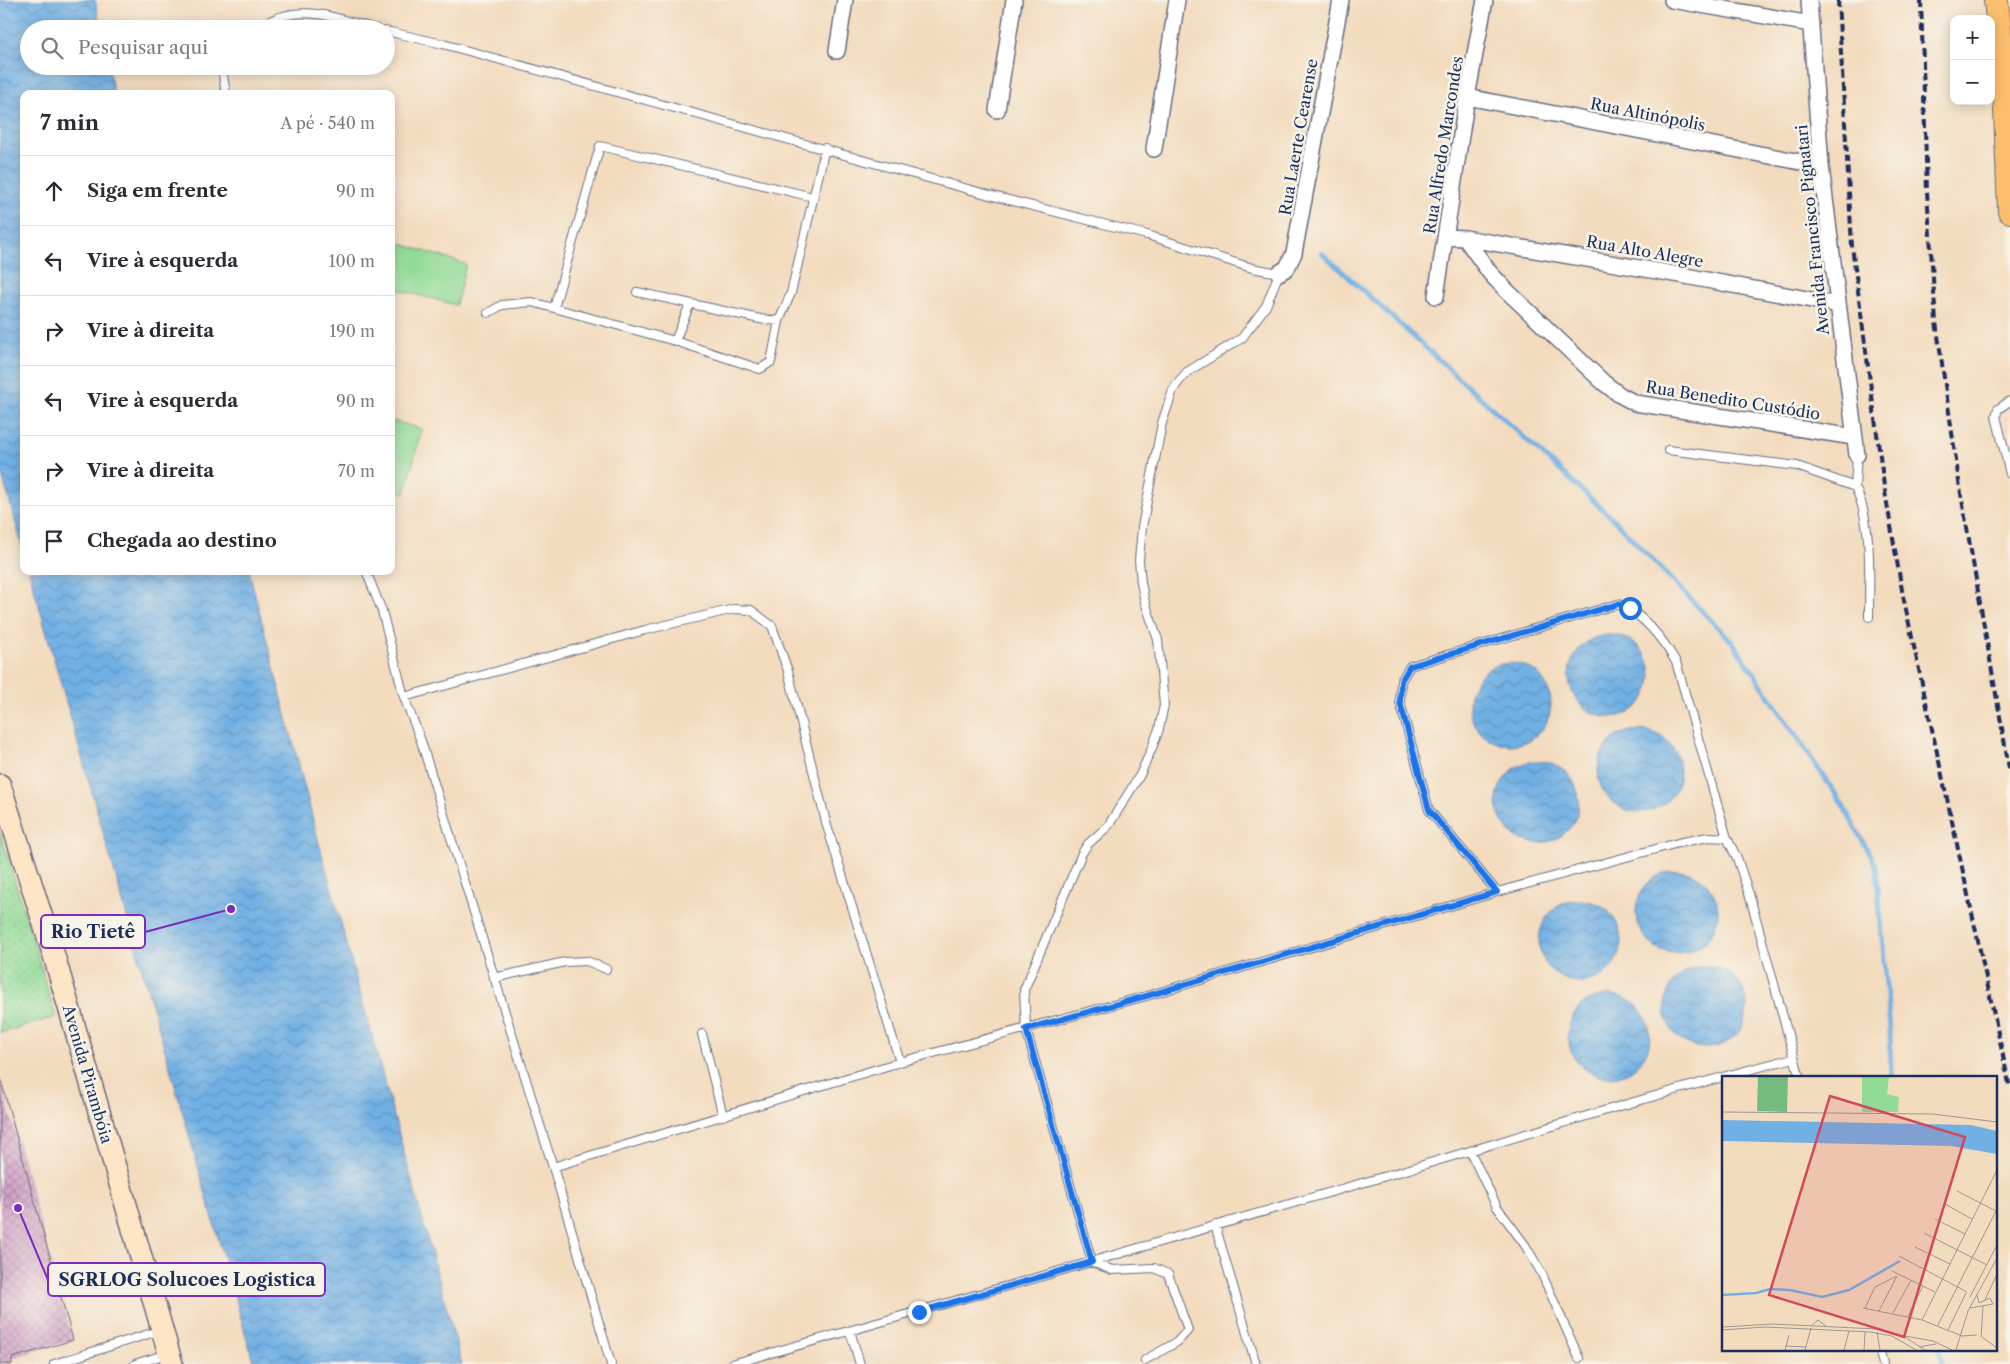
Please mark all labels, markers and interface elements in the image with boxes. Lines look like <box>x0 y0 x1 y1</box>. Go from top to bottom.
map controls <box>1950 15 1995 105</box>
button: + <box>1950 15 1995 60</box>
search box <box>20 20 395 75</box>
icon: search <box>38 34 66 62</box>
text: Pesquisar aqui <box>78 36 208 59</box>
street label: Rua Alfredo Marcondes <box>1419 55 1467 235</box>
street label: Rua Laerte Cearense <box>1274 57 1322 217</box>
button: − <box>1950 60 1995 105</box>
street label: Rua Altinópolis <box>1589 93 1707 135</box>
text: 7 min <box>40 110 99 135</box>
text: A pé · 540 m <box>280 113 375 133</box>
street label: Avenida Francisco Pignatari <box>1791 124 1833 337</box>
icon: ahead <box>40 177 68 205</box>
text: Siga em frente <box>87 179 228 202</box>
text: 90 m <box>336 181 375 201</box>
street label: Rua Alto Alegre <box>1585 231 1705 271</box>
icon: left <box>40 247 68 275</box>
text: Vire à esquerda <box>87 249 238 272</box>
text: 100 m <box>329 251 375 271</box>
icon: right <box>40 317 68 345</box>
text: Vire à direita <box>87 319 214 342</box>
text: 190 m <box>330 321 375 341</box>
street label: Rua Benedito Custódio <box>1644 376 1822 424</box>
icon: left <box>40 387 68 415</box>
text: Vire à esquerda <box>87 389 238 412</box>
text: 90 m <box>336 391 375 411</box>
icon: right <box>40 457 68 485</box>
text: Vire à direita <box>87 459 214 482</box>
text: 70 m <box>338 461 375 481</box>
icon: arrive <box>40 527 68 555</box>
text: Chegada ao destino <box>87 529 277 552</box>
route start <box>1619 597 1642 620</box>
callout: Rio Tietê <box>41 915 145 948</box>
text: Rio Tietê <box>51 921 135 943</box>
street label: Avenida Pirambóia <box>58 1001 118 1146</box>
inset map <box>1722 1076 1998 1352</box>
callout: SGRLOG Solucoes Logistica <box>48 1263 325 1296</box>
text: SGRLOG Solucoes Logistica <box>58 1269 316 1291</box>
route end <box>908 1301 931 1324</box>

